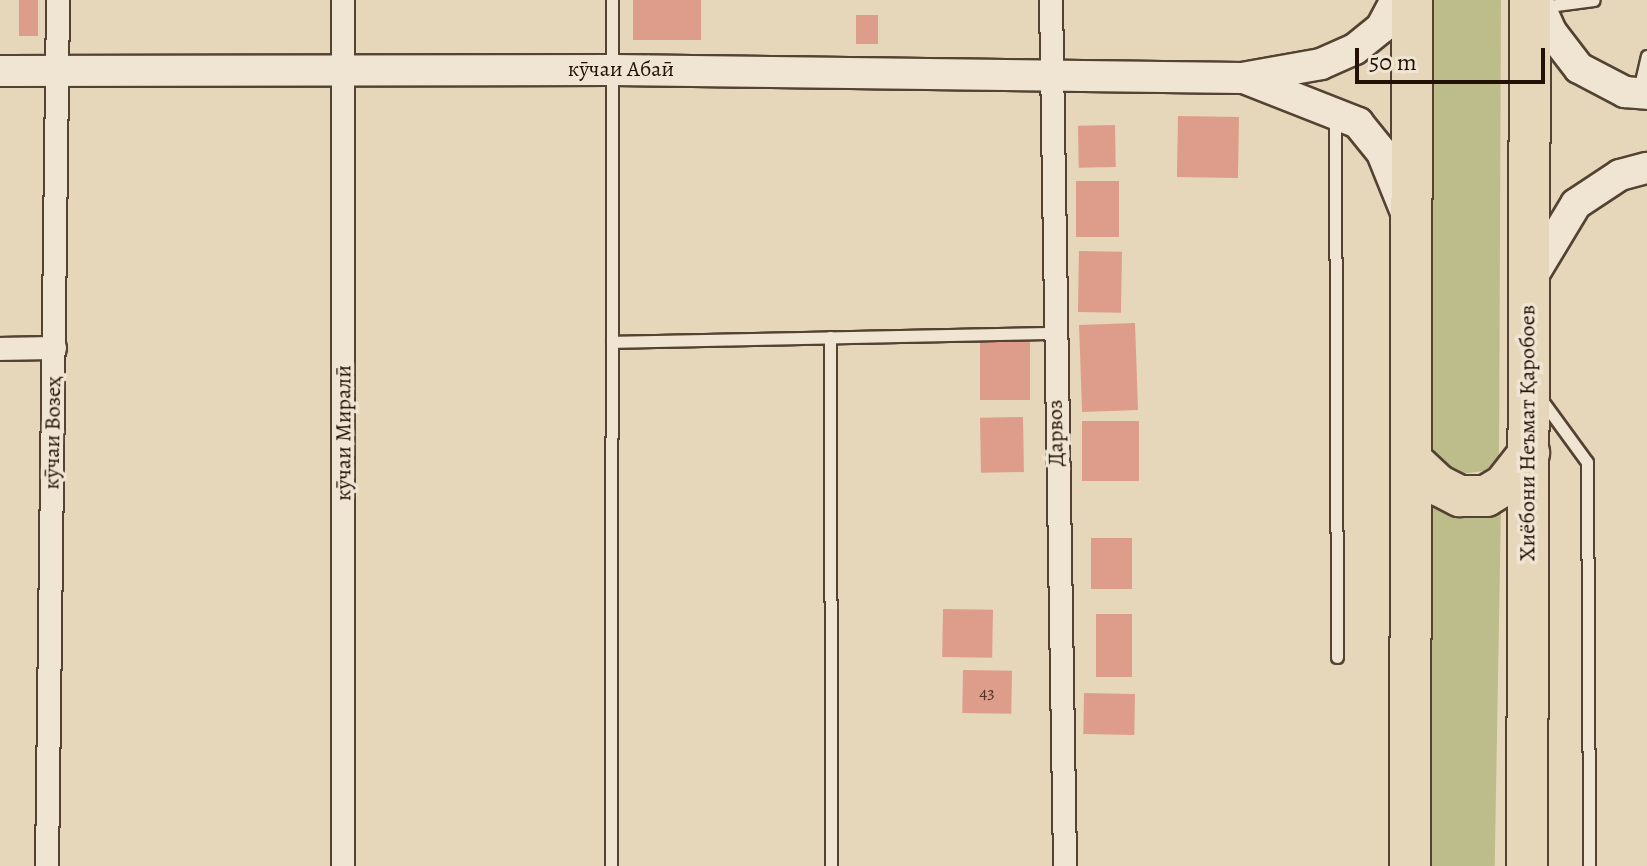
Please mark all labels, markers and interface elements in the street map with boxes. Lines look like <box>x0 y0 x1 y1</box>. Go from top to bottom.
scale bar <box>1359 32 1549 82</box>
text: 50 m <box>1369 46 1417 78</box>
street label: кӯчаи Абаӣ <box>568 57 674 83</box>
street label: Хиёбони Неъмат Қаробоев <box>1515 305 1541 561</box>
street label: кӯчаи Миралӣ <box>331 365 357 501</box>
street label: кӯчаи Возеҳ <box>39 376 67 490</box>
street label: Дарвоз <box>1042 399 1070 467</box>
house number: 43 <box>979 681 995 703</box>

